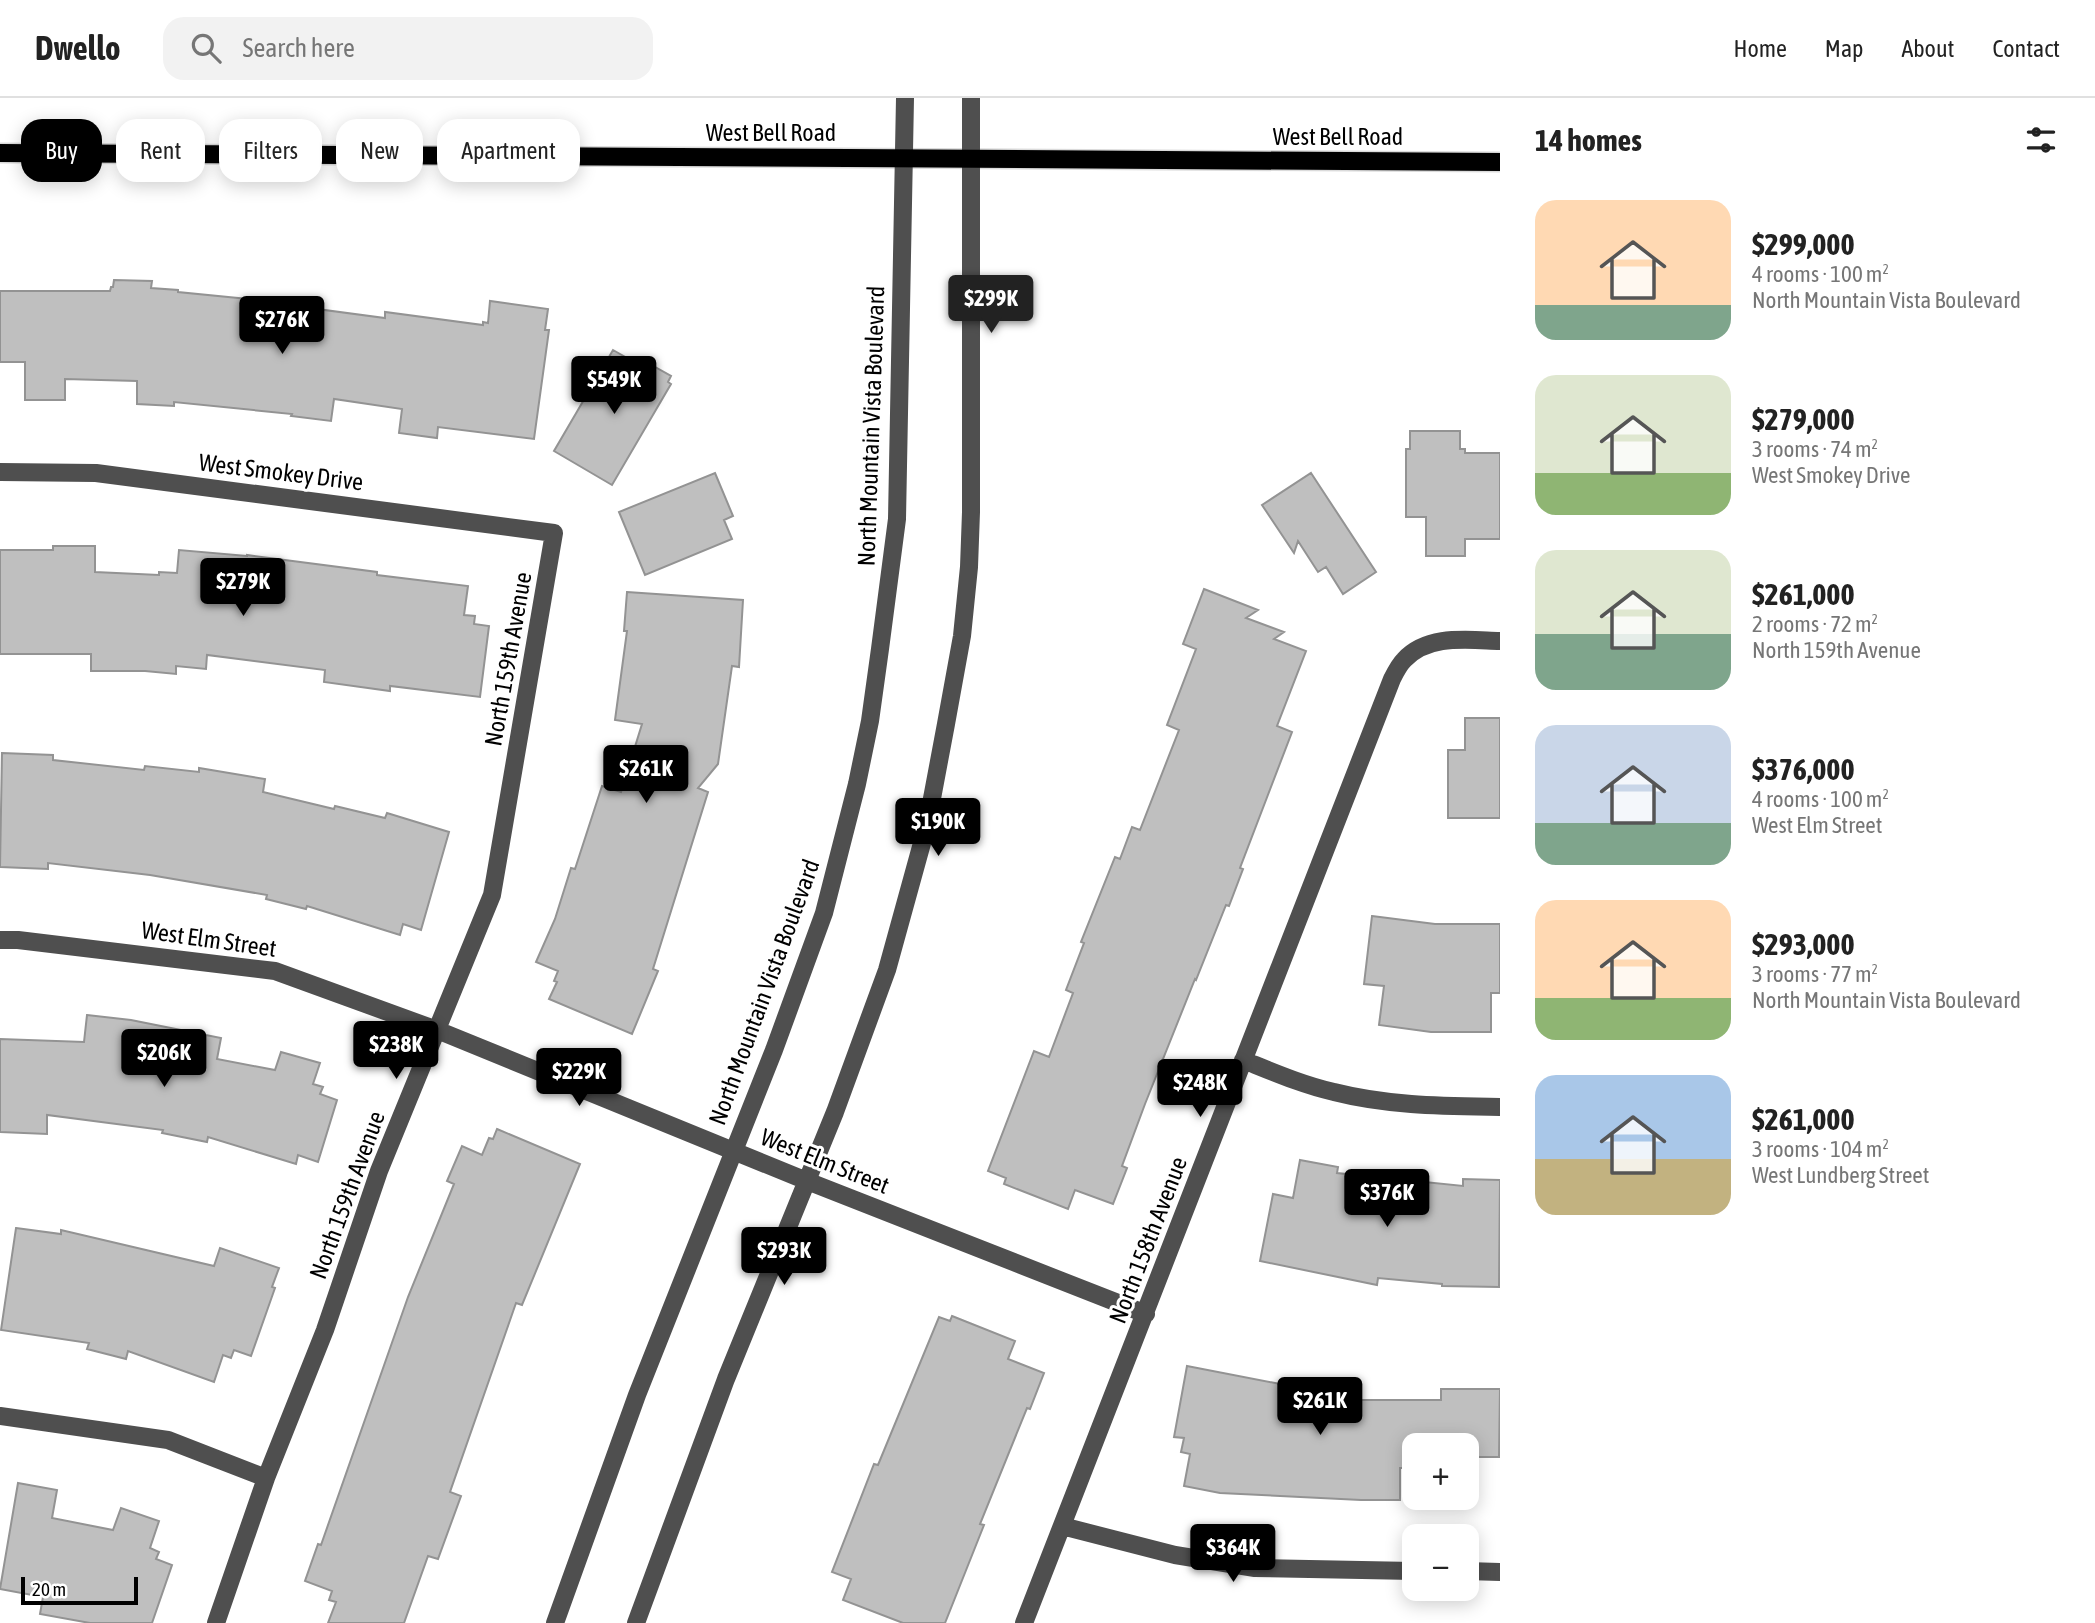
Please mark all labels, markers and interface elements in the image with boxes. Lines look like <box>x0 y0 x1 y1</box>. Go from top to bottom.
search box <box>163 17 653 80</box>
text: Dwello <box>35 29 121 67</box>
icon: search <box>187 29 225 67</box>
text: Search here <box>243 33 355 63</box>
text: Home <box>1733 35 1787 62</box>
text: Map <box>1825 35 1863 62</box>
text: About <box>1901 35 1954 62</box>
text: Contact <box>1992 35 2060 62</box>
chip: Buy <box>21 119 102 182</box>
chip: Rent <box>116 119 205 182</box>
chip: Filters <box>219 119 322 182</box>
chip: New <box>336 119 423 182</box>
chip: Apartment <box>437 119 580 182</box>
street label: West Bell Road <box>706 119 836 146</box>
icon: filters <box>2022 121 2060 159</box>
street label: West Bell Road <box>1273 123 1403 150</box>
text: 14 homes <box>1535 123 1642 157</box>
text: $299,000 <box>1752 227 1855 261</box>
icon: home <box>1591 228 1675 312</box>
text: 4 rooms · 100 m² <box>1752 261 1889 287</box>
pin: $299K <box>942 275 1040 335</box>
street label: North Mountain Vista Boulevard <box>853 285 889 567</box>
text: $299K <box>964 285 1018 311</box>
text: North Mountain Vista Boulevard <box>1752 287 2021 313</box>
pin: $276K <box>233 296 331 356</box>
text: $276K <box>255 306 309 332</box>
pin: $549K <box>565 356 663 416</box>
text: $549K <box>587 366 641 392</box>
text: $279,000 <box>1752 402 1855 436</box>
icon: home <box>1591 403 1675 487</box>
text: 3 rooms · 74 m² <box>1752 436 1878 462</box>
street label: West Smokey Drive <box>197 449 365 495</box>
text: West Smokey Drive <box>1752 462 1911 488</box>
pin: $279K <box>194 559 292 618</box>
text: $279K <box>216 568 270 594</box>
street label: North 159th Avenue <box>479 570 537 748</box>
text: $261,000 <box>1752 577 1855 611</box>
icon: home <box>1591 578 1675 662</box>
text: 2 rooms · 72 m² <box>1752 611 1878 637</box>
text: North 159th Avenue <box>1752 637 1921 663</box>
pin: $261K <box>597 746 695 805</box>
text: $376,000 <box>1752 752 1855 786</box>
icon: home <box>1591 753 1675 837</box>
text: $261K <box>619 755 673 781</box>
text: 4 rooms · 100 m² <box>1752 786 1889 812</box>
pin: $190K <box>889 798 987 858</box>
text: $190K <box>911 808 965 834</box>
text: West Elm Street <box>1752 812 1882 838</box>
street label: North Mountain Vista Boulevard <box>703 856 825 1128</box>
street label: West Elm Street <box>140 916 278 962</box>
text: $293,000 <box>1752 927 1855 961</box>
icon: home <box>1591 928 1675 1012</box>
text: 3 rooms · 77 m² <box>1752 961 1878 987</box>
text: North Mountain Vista Boulevard <box>1752 987 2021 1013</box>
pin: $238K <box>347 1021 445 1081</box>
pin: $206K <box>115 1030 213 1089</box>
text: $238K <box>369 1031 423 1057</box>
text: $206K <box>137 1039 191 1065</box>
pin: $229K <box>530 1048 628 1108</box>
text: $229K <box>552 1058 606 1084</box>
pin: $248K <box>1151 1060 1249 1119</box>
text: $248K <box>1173 1069 1227 1095</box>
text: $261,000 <box>1752 1102 1855 1136</box>
icon: home <box>1591 1103 1675 1187</box>
street label: North 159th Avenue <box>304 1108 390 1282</box>
street label: West Elm Street <box>757 1123 893 1199</box>
text: 3 rooms · 104 m² <box>1752 1136 1889 1162</box>
street label: North 158th Avenue <box>1104 1153 1192 1327</box>
text: West Lundberg Street <box>1752 1162 1929 1188</box>
pin: $376K <box>1338 1170 1436 1229</box>
text: $376K <box>1360 1179 1414 1205</box>
pin: $293K <box>735 1228 833 1287</box>
text: $293K <box>757 1237 811 1263</box>
pin: $261K <box>1271 1378 1369 1437</box>
text: $261K <box>1293 1387 1347 1413</box>
map controls <box>1402 1433 1479 1601</box>
button: + <box>1402 1433 1479 1510</box>
pin: $364K <box>1184 1524 1282 1584</box>
button: − <box>1402 1524 1479 1601</box>
text: $364K <box>1206 1534 1260 1560</box>
scale bar <box>21 1574 138 1606</box>
text: 20 m <box>32 1578 66 1600</box>

